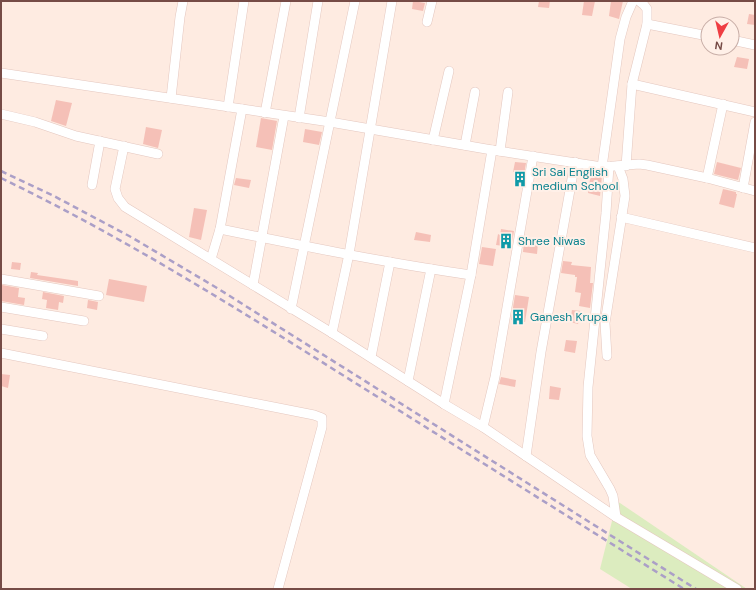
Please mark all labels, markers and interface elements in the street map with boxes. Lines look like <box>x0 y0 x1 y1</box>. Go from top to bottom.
north arrow <box>700 16 740 56</box>
text: N <box>714 38 724 53</box>
place label: Sri Sai English medium School <box>532 164 618 194</box>
building icon: Sri Sai English medium School <box>511 170 529 188</box>
building icon: Shree Niwas <box>497 232 515 250</box>
place label: Shree Niwas <box>518 233 586 249</box>
building icon: Ganesh Krupa <box>509 308 527 326</box>
place label: Ganesh Krupa <box>530 309 608 325</box>

